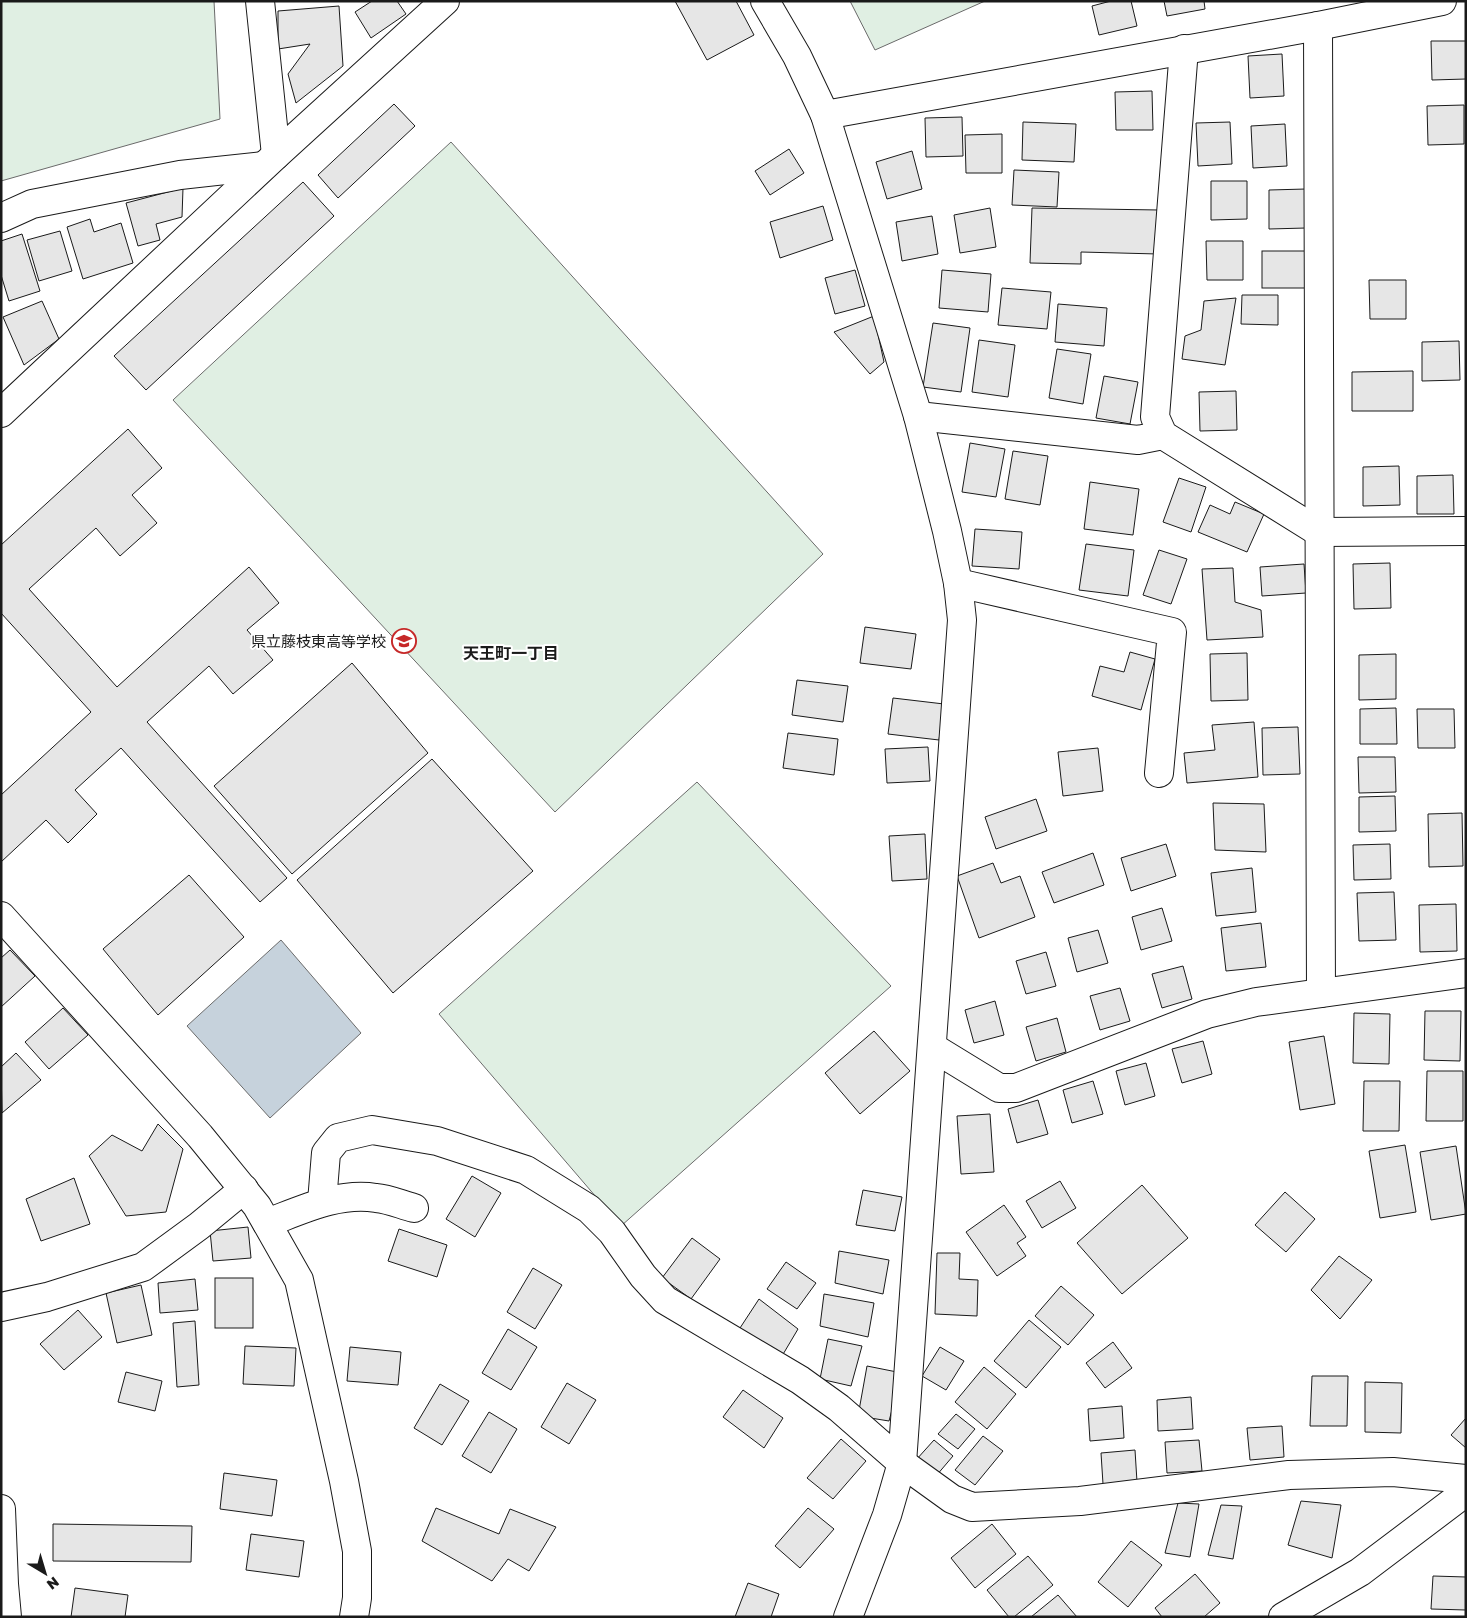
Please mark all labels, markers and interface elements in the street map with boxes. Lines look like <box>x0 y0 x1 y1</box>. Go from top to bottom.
school or university icon: 県立藤枝東高等学校 <box>391 628 417 654</box>
place label: 県立藤枝東高等学校 <box>251 632 386 650</box>
district label: 天王町一丁目 <box>463 643 559 663</box>
north arrow <box>20 1548 70 1598</box>
text: N <box>44 1574 63 1594</box>

